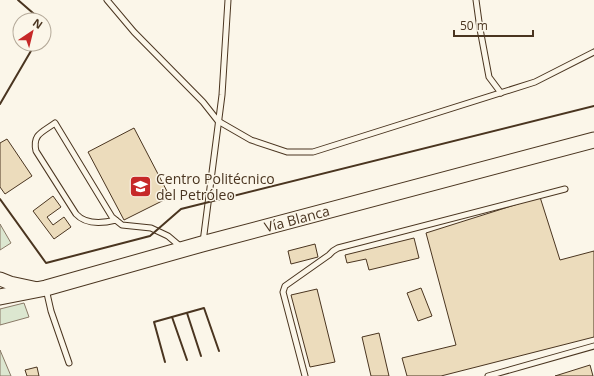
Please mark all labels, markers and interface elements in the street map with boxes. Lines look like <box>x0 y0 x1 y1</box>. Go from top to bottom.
north arrow <box>12 12 52 52</box>
scale bar <box>454 12 533 38</box>
text: N <box>30 15 46 32</box>
text: 50 m <box>460 17 488 34</box>
place label: Centro Politécnico del Petróleo <box>156 169 275 204</box>
school or university icon: Centro Politécnico del Petróleo <box>128 174 154 200</box>
street label: Vía Blanca <box>262 201 332 236</box>

